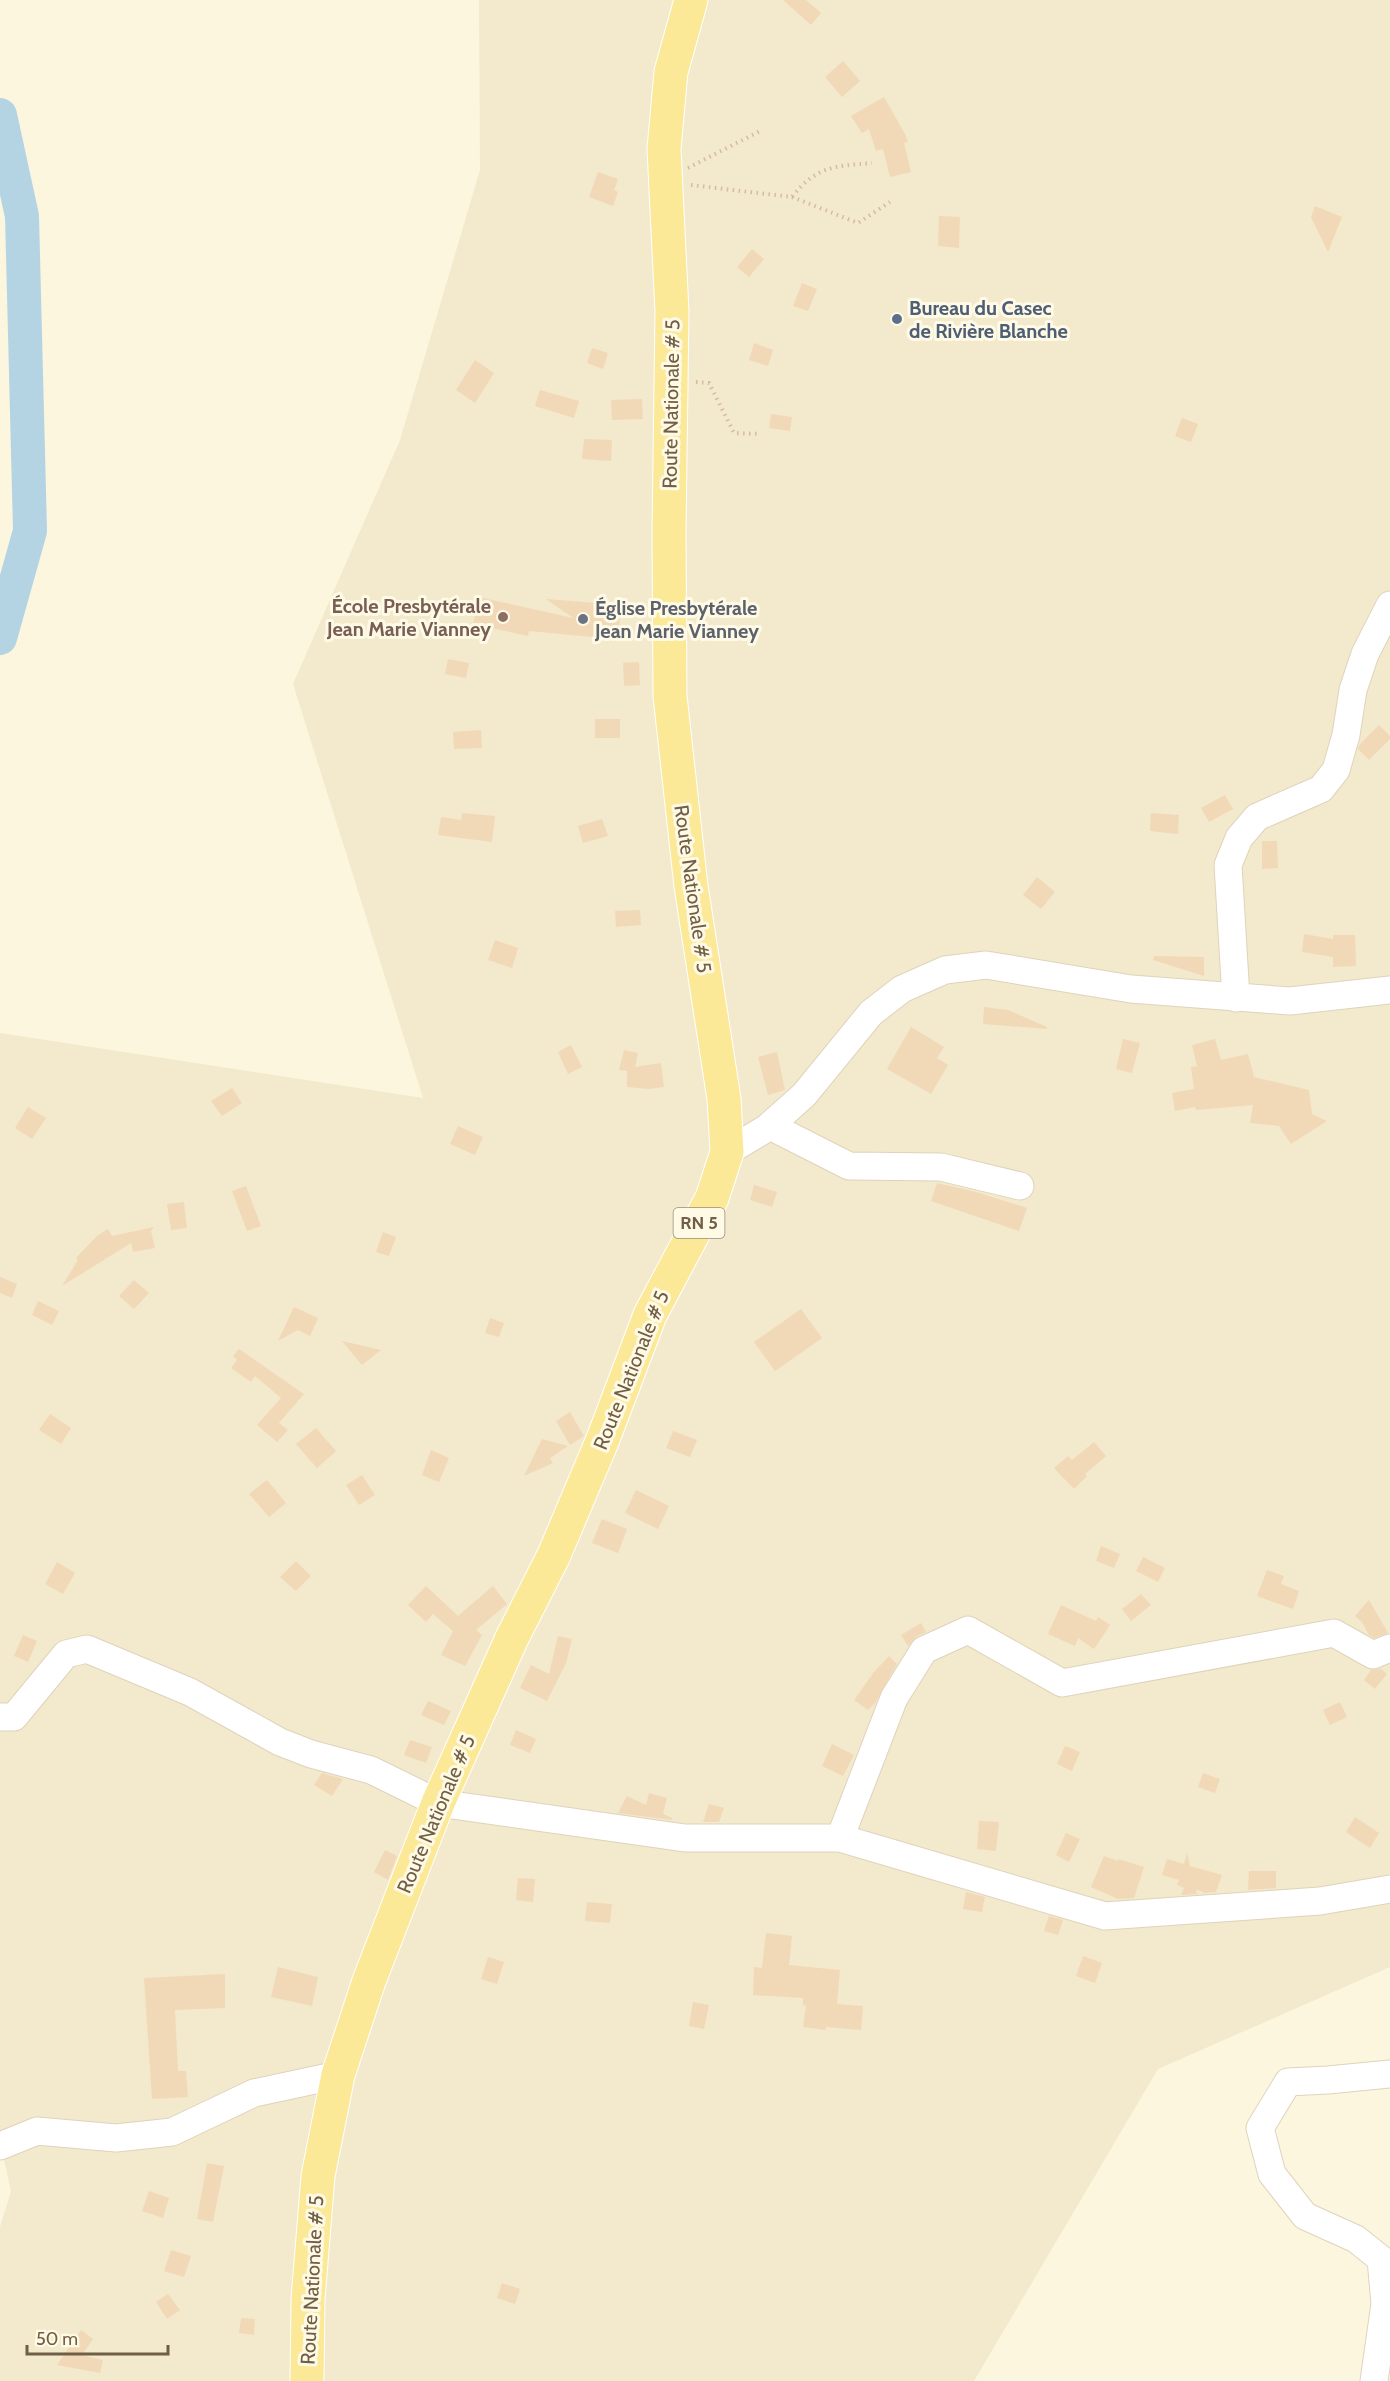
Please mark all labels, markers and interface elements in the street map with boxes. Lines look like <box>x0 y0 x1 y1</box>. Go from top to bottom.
place label: Bureau du Casec de Rivière Blanche <box>909 296 1068 343</box>
marker: Bureau du Casec de Rivière Blanche <box>890 312 904 326</box>
street label: Route Nationale # 5 <box>658 319 684 489</box>
place label: École Presbytérale Jean Marie Vianney <box>326 594 491 641</box>
place label: Église Presbytérale Jean Marie Vianney <box>594 596 759 643</box>
marker: École Presbytérale Jean Marie Vianney <box>496 610 510 624</box>
marker: Église Presbytérale Jean Marie Vianney <box>576 612 590 626</box>
street label: Route Nationale # 5 <box>669 803 717 975</box>
road number: RN 5 <box>674 1208 724 1238</box>
street label: Route Nationale # 5 <box>588 1287 674 1453</box>
street label: Route Nationale # 5 <box>392 1731 480 1897</box>
street label: Route Nationale # 5 <box>296 2195 328 2365</box>
scale bar <box>27 2318 168 2356</box>
text: 50 m <box>36 2328 78 2350</box>

